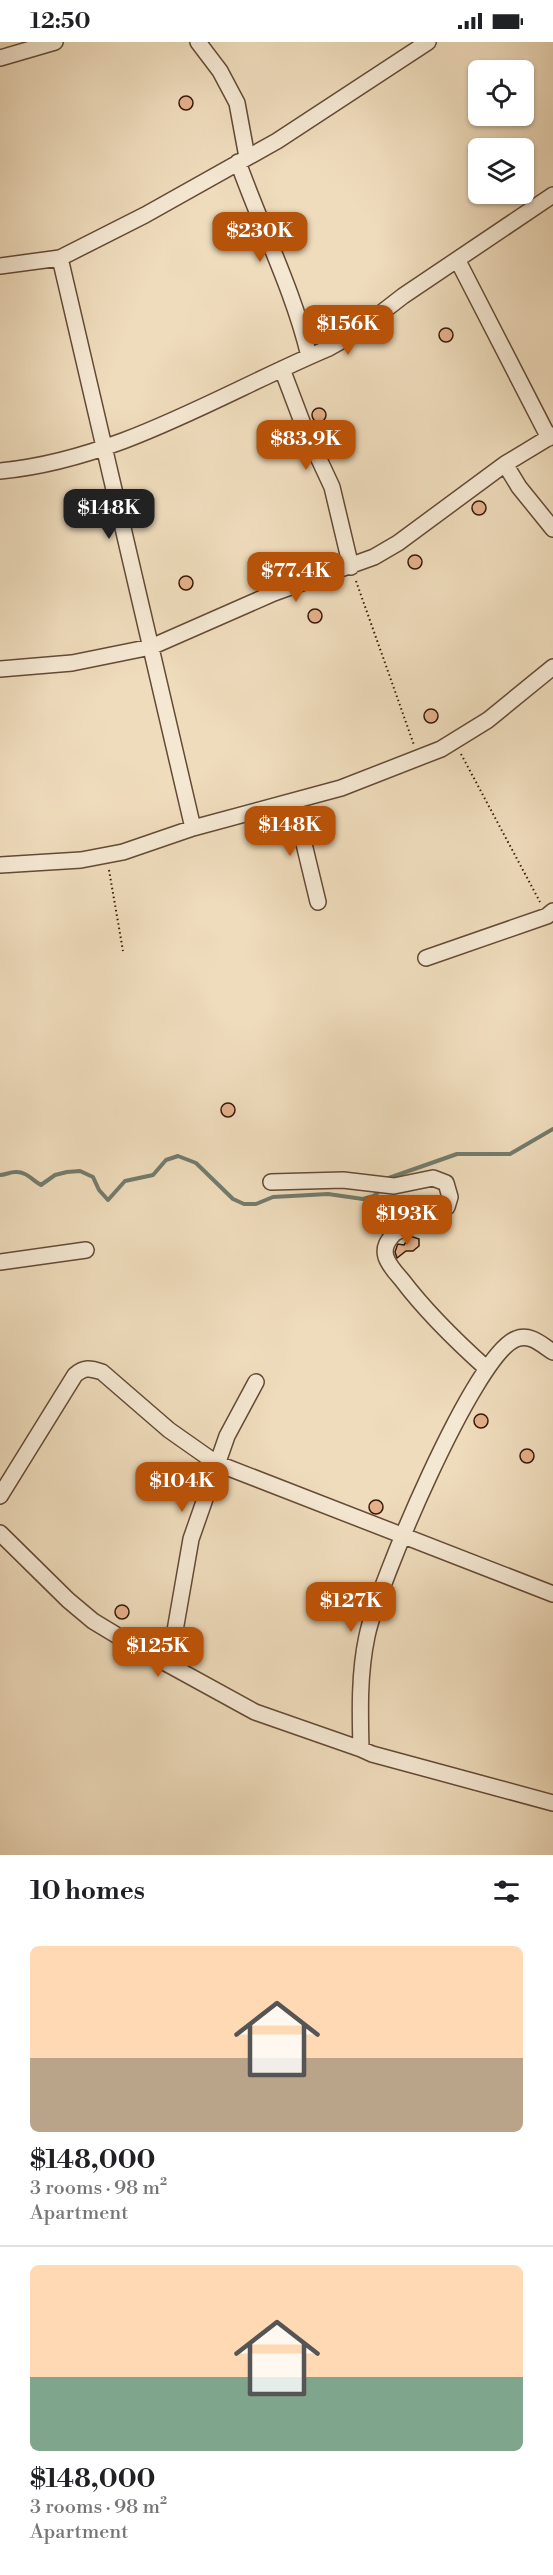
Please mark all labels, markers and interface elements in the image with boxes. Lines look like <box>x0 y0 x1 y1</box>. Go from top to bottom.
text: 12:50 <box>30 8 90 35</box>
map controls <box>468 60 534 204</box>
button: locate <box>468 60 534 126</box>
button: layers <box>468 138 534 204</box>
pin: $230K <box>218 212 302 263</box>
text: $230K <box>226 219 294 244</box>
pin: $156K <box>306 305 390 356</box>
text: $156K <box>317 312 379 337</box>
pin: $83.9K <box>257 420 355 471</box>
text: $83.9K <box>271 427 341 452</box>
pin: $148K <box>67 489 151 540</box>
text: $148K <box>78 496 140 521</box>
pin: $77.4K <box>247 552 345 603</box>
text: $77.4K <box>261 559 331 584</box>
pin: $148K <box>248 806 332 857</box>
text: $148K <box>259 813 321 838</box>
pin: $193K <box>365 1195 449 1246</box>
text: $193K <box>376 1202 438 1227</box>
pin: $104K <box>140 1462 224 1513</box>
text: $104K <box>150 1469 215 1494</box>
pin: $127K <box>309 1582 393 1633</box>
text: $127K <box>320 1589 382 1614</box>
pin: $125K <box>116 1627 200 1678</box>
text: $125K <box>127 1634 190 1659</box>
text: 10 homes <box>30 1875 145 1907</box>
icon: filters <box>490 1875 523 1908</box>
icon: home <box>223 1985 331 2093</box>
text: $148,000 <box>30 2144 155 2176</box>
text: 3 rooms · 98 m² <box>30 2176 167 2201</box>
text: Apartment <box>30 2201 128 2226</box>
icon: home <box>223 2304 331 2412</box>
text: $148,000 <box>30 2463 155 2495</box>
text: 3 rooms · 98 m² <box>30 2495 167 2520</box>
text: Apartment <box>30 2520 128 2545</box>

